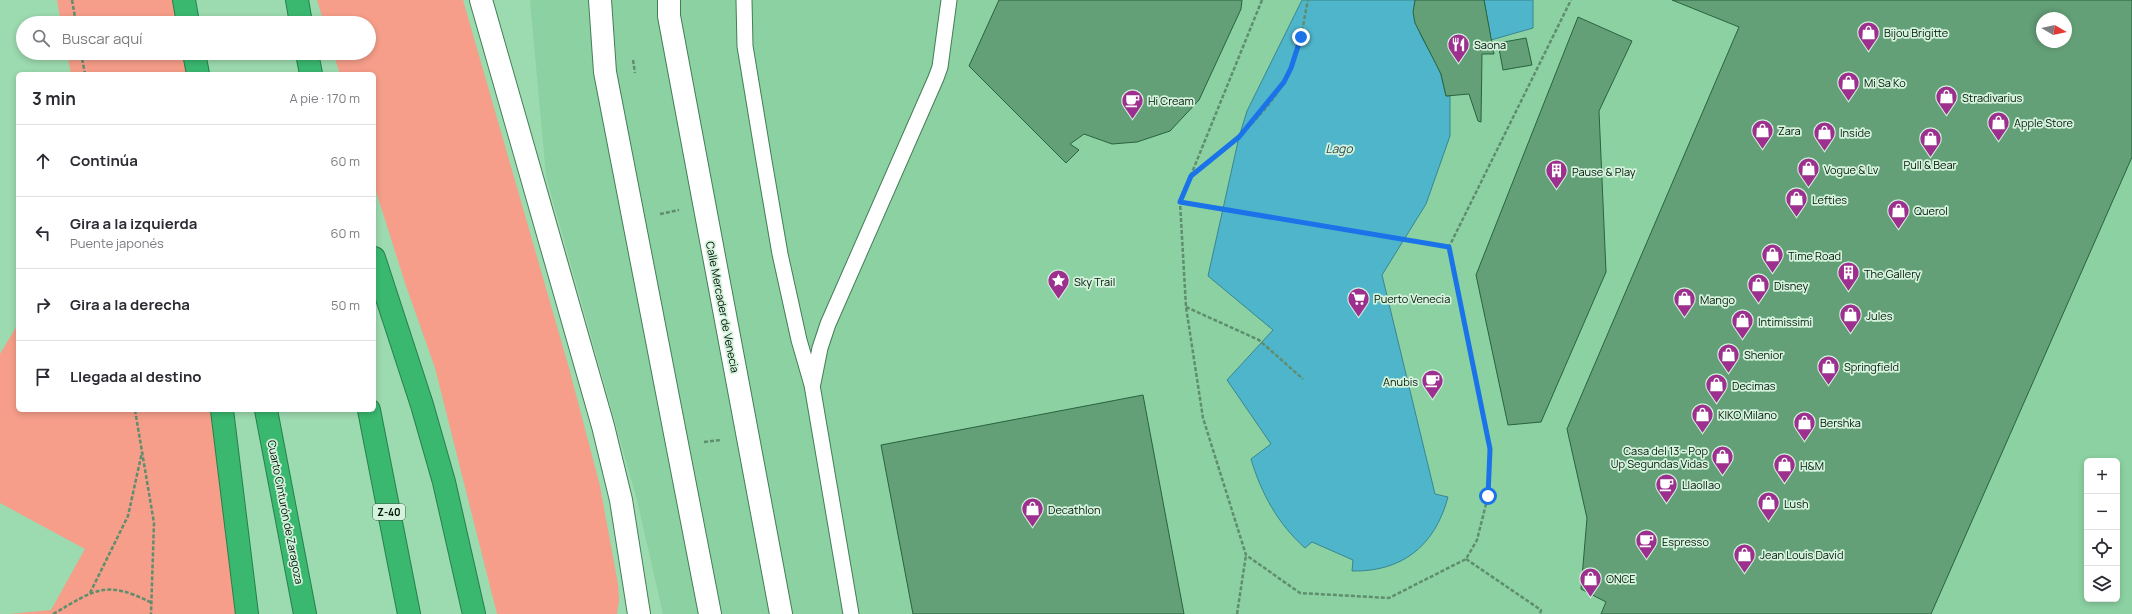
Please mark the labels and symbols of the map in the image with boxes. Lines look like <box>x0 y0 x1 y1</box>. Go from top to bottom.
north arrow <box>2036 12 2072 48</box>
shop icon: Bijou Brigitte <box>1856 19 1882 52</box>
place label: Bijou Brigitte <box>1884 25 1949 40</box>
route end <box>1292 28 1310 46</box>
restaurant icon: Saona <box>1446 31 1472 64</box>
place label: Saona <box>1474 37 1506 52</box>
shop icon: Mi Sa Ko <box>1835 69 1861 102</box>
place label: Mi Sa Ko <box>1864 75 1906 90</box>
shop icon: Stradivarius <box>1934 84 1960 117</box>
cafe icon: Hi Cream <box>1119 87 1145 120</box>
place label: Stradivarius <box>1962 90 2023 105</box>
place label: Hi Cream <box>1148 93 1194 108</box>
shop icon: Apple Store <box>1985 109 2011 142</box>
place label: Apple Store <box>2014 115 2074 130</box>
shop icon: Zara <box>1749 117 1775 150</box>
shop icon: Inside <box>1812 119 1838 152</box>
place label: Zara <box>1778 123 1801 138</box>
place label: Inside <box>1840 125 1871 140</box>
shop icon: Pull & Bear <box>1917 125 1943 158</box>
water label: Lago <box>1326 140 1353 157</box>
shop icon: Vogue & Lv <box>1796 156 1822 189</box>
place label: Pull & Bear <box>1903 157 1957 172</box>
building icon: Pause & Play <box>1543 158 1569 191</box>
place label: Vogue & Lv <box>1824 162 1879 177</box>
place label: Pause & Play <box>1572 164 1636 179</box>
shop icon: Lefties <box>1784 186 1810 219</box>
place label: Lefties <box>1812 192 1847 207</box>
shop icon: Querol <box>1885 197 1911 230</box>
place label: Querol <box>1914 203 1948 218</box>
street label: Calle Mercader de Venecia <box>703 240 743 374</box>
shop icon: Time Road <box>1759 242 1785 275</box>
place label: Time Road <box>1788 248 1841 263</box>
building icon: The Gallery <box>1836 260 1862 293</box>
place label: The Gallery <box>1864 266 1921 281</box>
place icon: Sky Trail <box>1045 268 1071 301</box>
shop icon: Disney <box>1745 272 1771 305</box>
place label: Sky Trail <box>1074 274 1115 289</box>
place label: Disney <box>1774 278 1809 293</box>
supermarket icon: Puerto Venecia <box>1346 285 1372 318</box>
shop icon: Mango <box>1672 286 1698 319</box>
place label: Puerto Venecia <box>1374 291 1450 306</box>
place label: Mango <box>1700 292 1735 307</box>
shop icon: Jules <box>1838 302 1864 335</box>
shop icon: Intimissimi <box>1729 308 1755 341</box>
place label: Jules <box>1866 308 1893 323</box>
place label: Intimissimi <box>1758 314 1812 329</box>
shop icon: Shenior <box>1715 341 1741 374</box>
place label: Shenior <box>1744 347 1783 362</box>
shop icon: Springfield <box>1816 353 1842 386</box>
place label: Springfield <box>1844 359 1899 374</box>
cafe icon: Anubis <box>1420 368 1446 401</box>
shop icon: Decimas <box>1703 372 1729 405</box>
place label: Anubis <box>1383 374 1418 389</box>
place label: Decimas <box>1732 378 1776 393</box>
shop icon: KIKO Milano <box>1690 401 1716 434</box>
place label: KIKO Milano <box>1718 407 1777 422</box>
shop icon: Bershka <box>1791 409 1817 442</box>
place label: Bershka <box>1820 415 1861 430</box>
street label: Cuarto Cinturón de Zaragoza <box>265 439 307 585</box>
place label: Casa del 13 - Pop Up Segundas Vidas <box>1611 443 1708 471</box>
shop icon: Casa del 13 - Pop Up Segundas Vidas <box>1710 443 1736 476</box>
shop icon: H&M <box>1772 452 1798 485</box>
place label: H&M <box>1800 458 1824 473</box>
cafe icon: Llaollao <box>1654 471 1680 504</box>
place label: Llaollao <box>1682 477 1721 492</box>
route start <box>1479 487 1497 505</box>
shop icon: Lush <box>1755 490 1781 523</box>
shop icon: Decathlon <box>1020 496 1046 529</box>
place label: Lush <box>1784 496 1808 511</box>
place label: Decathlon <box>1048 502 1101 517</box>
road number: Z-40 <box>373 504 405 520</box>
cafe icon: Espresso <box>1633 528 1659 561</box>
place label: Espresso <box>1662 534 1709 549</box>
shop icon: Jean Louis David <box>1732 541 1758 574</box>
place label: Jean Louis David <box>1760 547 1843 562</box>
shop icon: ONCE <box>1577 565 1603 598</box>
place label: ONCE <box>1606 571 1636 586</box>

